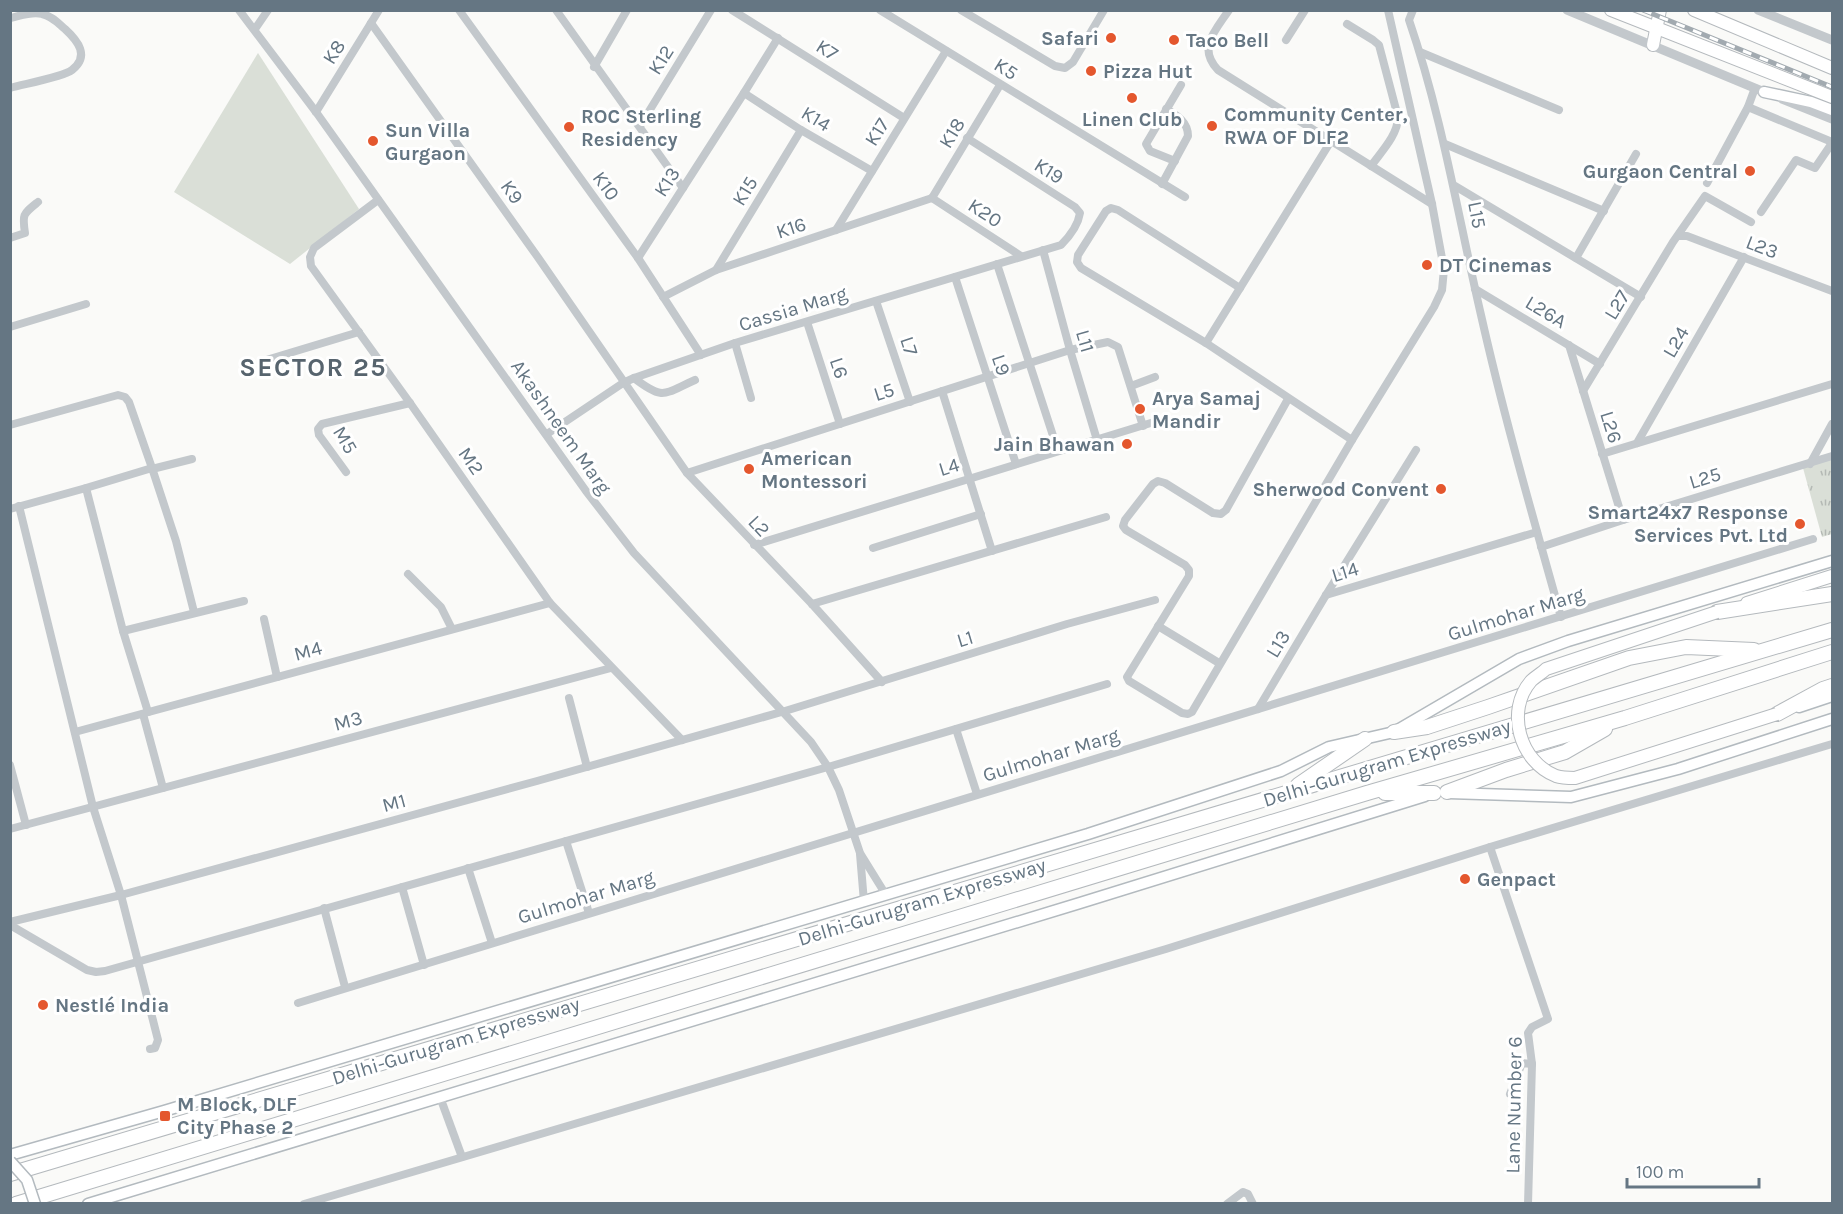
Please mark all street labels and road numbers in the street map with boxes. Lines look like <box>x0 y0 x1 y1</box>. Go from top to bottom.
street label: K7 <box>812 35 843 66</box>
street label: K8 <box>318 36 350 68</box>
street label: K12 <box>643 41 679 79</box>
street label: K5 <box>990 53 1022 85</box>
street label: K14 <box>797 101 835 137</box>
street label: K17 <box>860 113 895 150</box>
street label: K18 <box>934 114 970 152</box>
street label: K19 <box>1030 153 1068 189</box>
street label: K13 <box>649 163 685 201</box>
street label: K10 <box>588 167 624 205</box>
street label: K15 <box>727 172 763 210</box>
street label: K9 <box>496 176 528 208</box>
street label: K20 <box>964 194 1006 232</box>
street label: L15 <box>1463 199 1491 231</box>
street label: K16 <box>773 212 809 244</box>
street label: L23 <box>1743 230 1781 264</box>
street label: Cassia Marg <box>736 282 850 336</box>
street label: L27 <box>1599 286 1635 324</box>
street label: L26A <box>1521 291 1571 333</box>
street label: L24 <box>1658 322 1694 362</box>
street label: L11 <box>1071 327 1099 355</box>
street label: L7 <box>895 334 923 359</box>
street label: L9 <box>987 351 1015 379</box>
street label: Akashneem Marg <box>506 355 616 499</box>
street label: L6 <box>825 355 853 381</box>
street label: L5 <box>871 378 897 406</box>
street label: L26 <box>1595 408 1627 446</box>
street label: M5 <box>328 422 362 458</box>
street label: M2 <box>453 443 489 479</box>
street label: L4 <box>936 453 962 481</box>
street label: L25 <box>1686 462 1724 494</box>
street label: L2 <box>743 510 775 542</box>
street label: L14 <box>1329 557 1361 587</box>
street label: Gulmohar Marg <box>1445 582 1587 646</box>
street label: L1 <box>954 626 976 652</box>
street label: L13 <box>1261 626 1295 662</box>
street label: M4 <box>291 636 325 666</box>
street label: M3 <box>331 706 365 736</box>
street label: Delhi-Gurugram Expressway <box>1260 714 1514 812</box>
street label: Gulmohar Marg <box>980 723 1122 787</box>
street label: M1 <box>380 789 408 817</box>
street label: Delhi-Gurugram Expressway <box>795 853 1049 951</box>
street label: Gulmohar Marg <box>515 865 657 929</box>
street label: Delhi-Gurugram Expressway <box>329 992 583 1090</box>
street label: Lane Number 6 <box>1501 1036 1527 1174</box>

